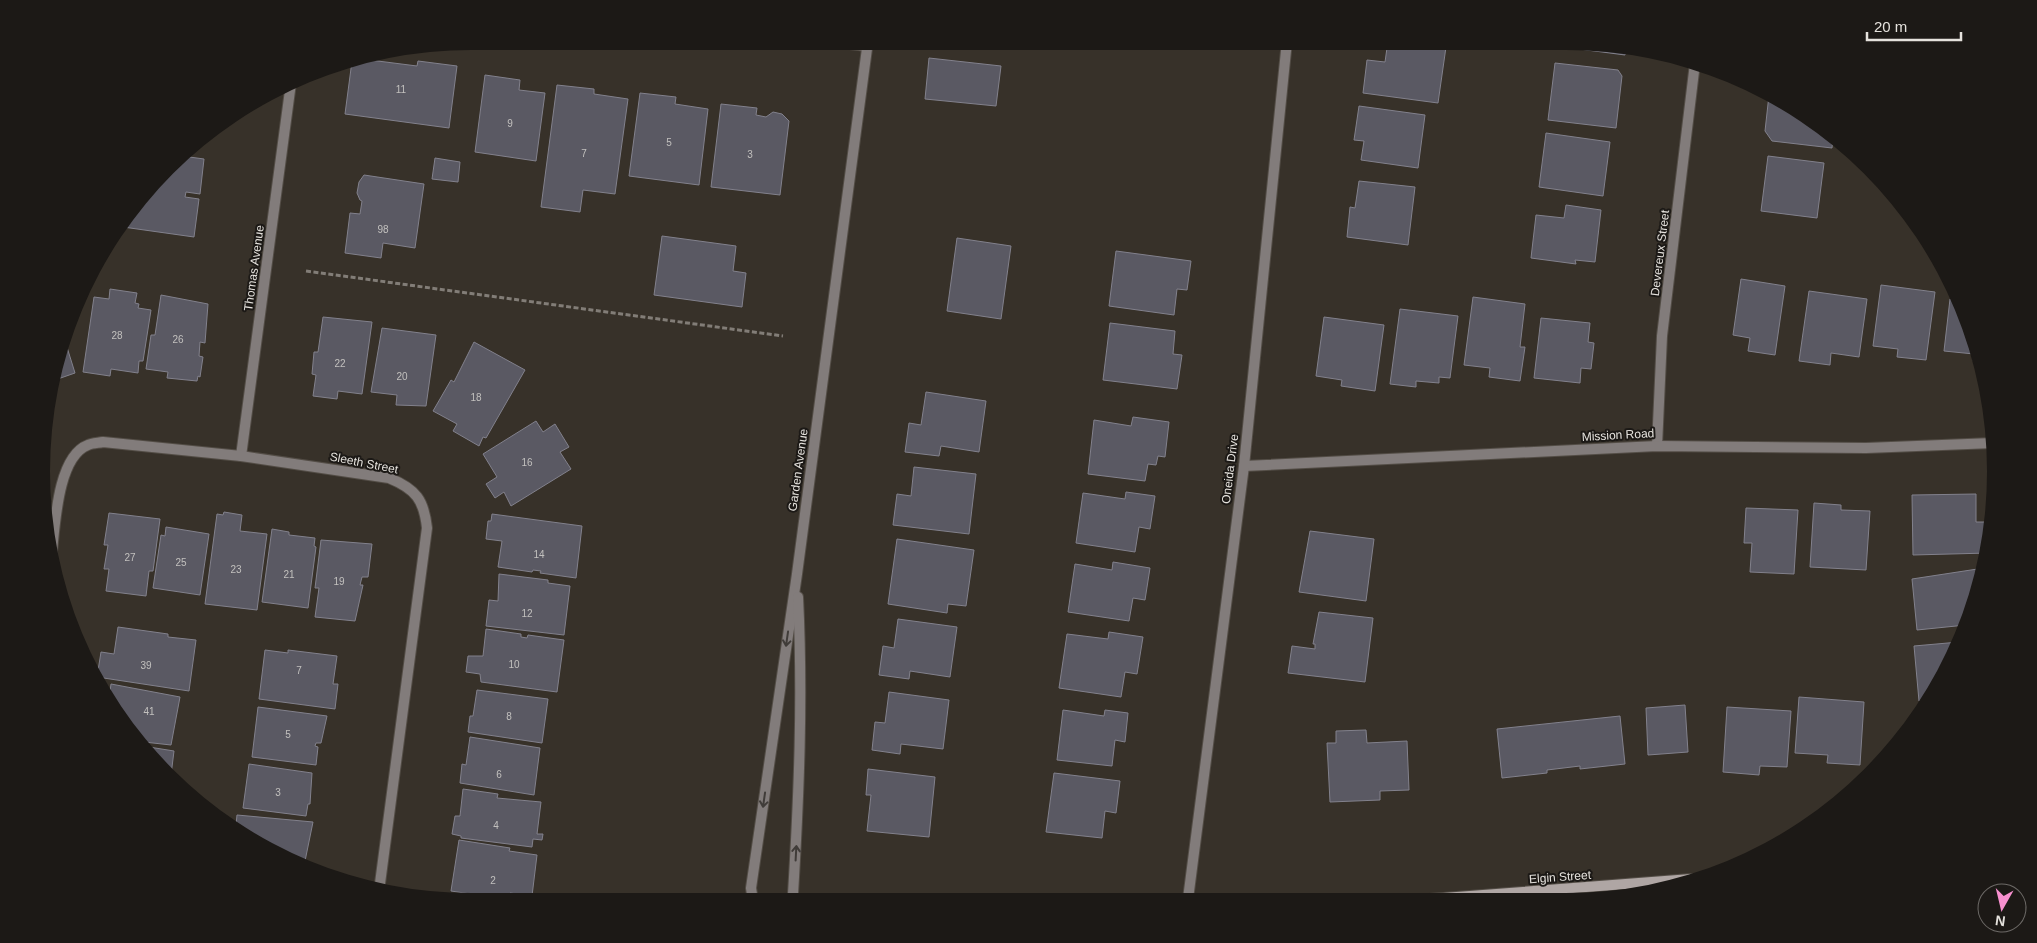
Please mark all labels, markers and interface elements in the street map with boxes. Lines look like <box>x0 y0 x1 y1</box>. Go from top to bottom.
scale bar <box>1867 10 1961 42</box>
text: 20 m <box>1874 18 1907 35</box>
house number: 11 <box>396 84 407 95</box>
house number: 9 <box>507 118 513 129</box>
house number: 5 <box>666 137 672 148</box>
house number: 7 <box>581 148 587 159</box>
house number: 3 <box>747 149 753 160</box>
street label: Devereux Street <box>1648 208 1672 297</box>
street label: Thomas Avenue <box>241 224 267 312</box>
house number: 98 <box>377 224 389 235</box>
house number: 28 <box>111 330 123 341</box>
house number: 26 <box>172 334 184 345</box>
house number: 22 <box>334 358 346 369</box>
house number: 20 <box>396 371 408 382</box>
house number: 18 <box>470 392 482 403</box>
street label: Mission Road <box>1581 426 1655 444</box>
street label: Garden Avenue <box>785 428 811 512</box>
street label: Oneida Drive <box>1219 433 1241 505</box>
street label: Sleeth Street <box>329 450 400 477</box>
house number: 16 <box>521 457 533 468</box>
house number: 14 <box>533 549 545 560</box>
house number: 27 <box>124 552 136 563</box>
house number: 25 <box>175 557 187 568</box>
house number: 23 <box>230 564 242 575</box>
house number: 21 <box>283 569 295 580</box>
house number: 19 <box>333 576 345 587</box>
house number: 12 <box>521 608 533 619</box>
one-way arrow <box>782 631 792 647</box>
house number: 10 <box>508 659 520 670</box>
house number: 39 <box>140 660 152 671</box>
house number: 7 <box>296 665 302 676</box>
house number: 41 <box>143 706 155 717</box>
house number: 8 <box>506 711 512 722</box>
house number: 5 <box>285 729 291 740</box>
house number: 6 <box>496 769 502 780</box>
house number: 3 <box>275 787 281 798</box>
one-way arrow <box>759 792 769 808</box>
house number: 4 <box>493 820 499 831</box>
one-way arrow <box>791 845 800 861</box>
street label: Elgin Street <box>1529 868 1592 886</box>
house number: 2 <box>490 875 496 886</box>
north arrow <box>1977 883 2027 933</box>
text: N <box>1994 912 2006 930</box>

